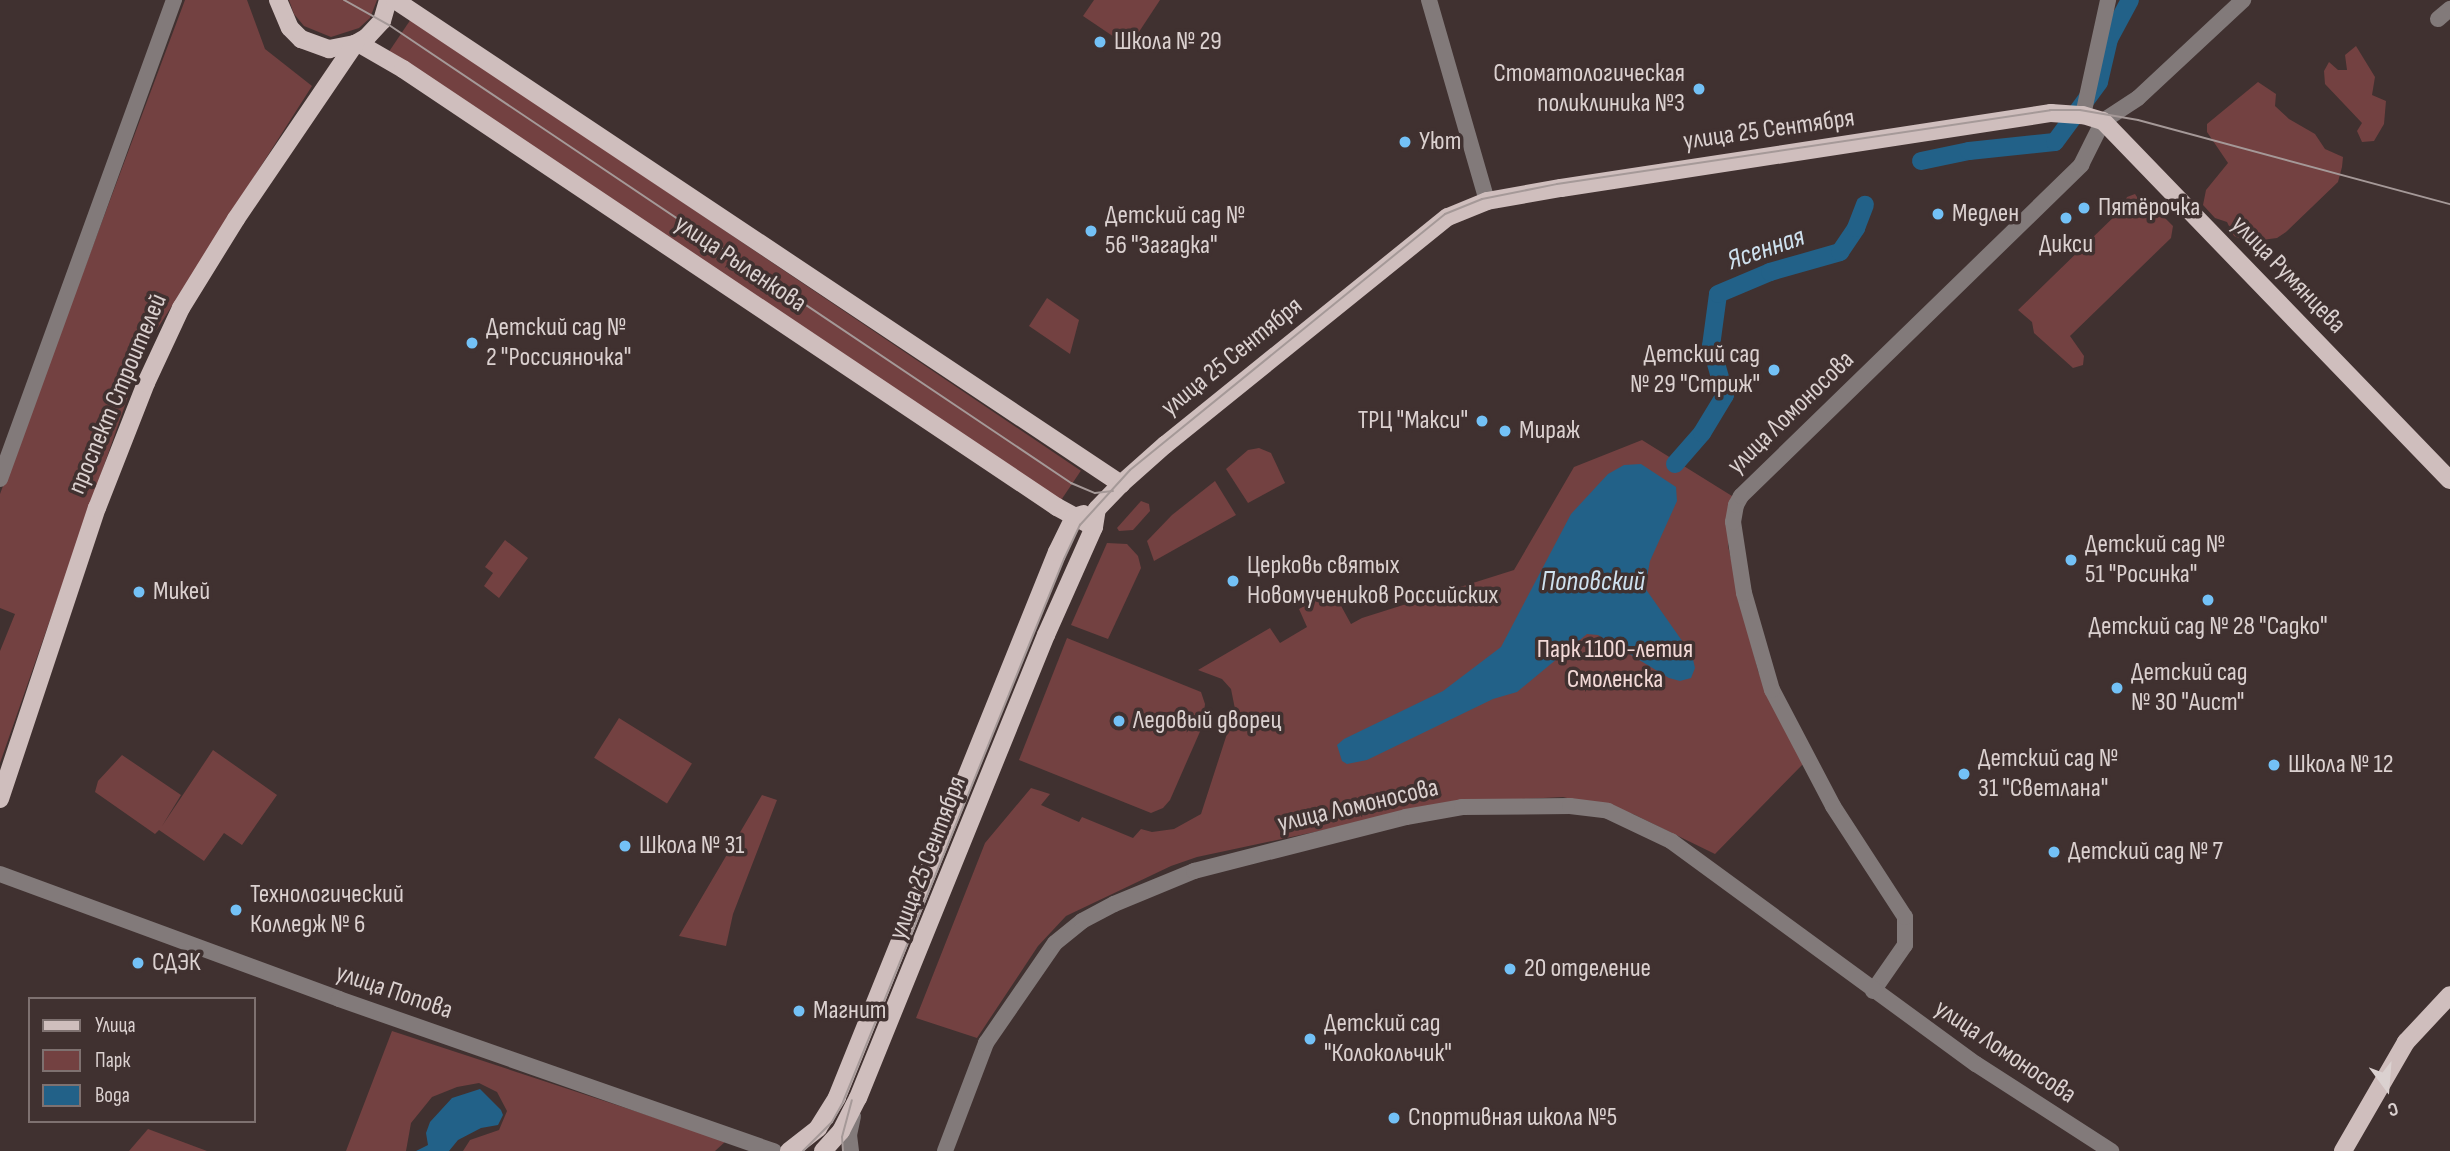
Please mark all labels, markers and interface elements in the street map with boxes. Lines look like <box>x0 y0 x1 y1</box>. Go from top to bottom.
place label: Школа № 29 <box>1114 26 1222 58</box>
marker: Школа № 29 <box>1092 34 1108 50</box>
place label: Стоматологическая поликлиника №3 <box>1493 58 1685 119</box>
marker: Стоматологическая поликлиника №3 <box>1691 81 1707 97</box>
street label: улица 25 Сентября <box>1681 103 1857 157</box>
place label: Уют <box>1419 126 1461 158</box>
marker: Уют <box>1397 134 1413 150</box>
place label: Пятёрочка <box>2098 192 2200 224</box>
place label: Медлен <box>1952 198 2019 230</box>
place label: Детский сад № 56 "Загадка" <box>1105 200 1245 262</box>
marker: Пятёрочка <box>2076 200 2092 216</box>
marker: Медлен <box>1930 206 1946 222</box>
street label: улица Рыленкова <box>668 208 812 320</box>
marker: Дикси <box>2058 210 2074 226</box>
street label: улица Румянцева <box>2224 210 2352 340</box>
water label: Ясенная <box>1723 220 1809 278</box>
marker: Детский сад № 56 "Загадка" <box>1083 223 1099 239</box>
place label: Дикси <box>2039 229 2093 261</box>
street label: проспект Строителей <box>62 289 174 499</box>
street label: улица 25 Сентября <box>1155 291 1309 423</box>
place label: Детский сад № 2 "Россияночка" <box>486 312 631 374</box>
marker: Детский сад № 2 "Россияночка" <box>464 335 480 351</box>
place label: Детский сад № 29 "Стриж" <box>1630 339 1760 400</box>
street label: улица Ломоносова <box>1721 345 1861 481</box>
marker: Детский сад № 29 "Стриж" <box>1766 362 1782 378</box>
place label: ТРЦ "Макси" <box>1358 405 1468 437</box>
marker: ТРЦ "Макси" <box>1474 413 1490 429</box>
place label: Мираж <box>1519 415 1580 447</box>
marker: Мираж <box>1497 423 1513 439</box>
place label: Детский сад № 51 "Росинка" <box>2085 529 2225 590</box>
place label: Церковь святых Новомучеников Российских <box>1247 550 1498 612</box>
marker: Детский сад № 51 "Росинка" <box>2063 552 2079 568</box>
water label: Поповский <box>1541 565 1645 599</box>
marker: Церковь святых Новомучеников Российских <box>1225 573 1241 589</box>
place label: Микей <box>153 576 210 608</box>
marker: Микей <box>131 584 147 600</box>
marker: Детский сад № 28 "Садко" <box>2200 592 2216 608</box>
place label: Детский сад № 28 "Садко" <box>2088 611 2328 643</box>
park label: Парк 1100-летия Смоленска <box>1537 634 1693 696</box>
place label: Детский сад № 30 "Аист" <box>2131 657 2248 718</box>
marker: Детский сад № 30 "Аист" <box>2109 680 2125 696</box>
place label: Ледовый дворец <box>1133 705 1281 737</box>
marker: Ледовый дворец <box>1111 713 1127 729</box>
place label: Детский сад № 31 "Светлана" <box>1978 743 2118 804</box>
place label: Школа № 12 <box>2288 749 2394 781</box>
marker: Школа № 12 <box>2266 757 2282 773</box>
marker: Детский сад № 31 "Светлана" <box>1956 766 1972 782</box>
street label: улица 25 Сентября <box>883 772 973 944</box>
street label: улица Ломоносова <box>1275 772 1441 840</box>
place label: Школа № 31 <box>639 830 744 862</box>
place label: Детский сад № 7 <box>2068 836 2223 868</box>
marker: Школа № 31 <box>617 838 633 854</box>
marker: Детский сад № 7 <box>2046 844 2062 860</box>
place label: Технологический Колледж № 6 <box>250 879 404 940</box>
marker: Технологический Колледж № 6 <box>228 902 244 918</box>
place label: СДЭК <box>152 947 201 979</box>
place label: 20 отделение <box>1524 953 1651 985</box>
marker: СДЭК <box>130 955 146 971</box>
street label: улица Попова <box>331 957 457 1027</box>
marker: 20 отделение <box>1502 961 1518 977</box>
street label: улица Ломоносова <box>1928 993 2082 1111</box>
place label: Магнит <box>813 995 886 1027</box>
legend <box>28 997 256 1123</box>
marker: Магнит <box>791 1003 807 1019</box>
place label: Детский сад "Колокольчик" <box>1324 1008 1452 1070</box>
text: Улица <box>95 1013 136 1038</box>
marker: Детский сад "Колокольчик" <box>1302 1031 1318 1047</box>
text: Парк <box>95 1048 130 1073</box>
north arrow <box>2352 1053 2422 1123</box>
text: Вода <box>95 1083 130 1108</box>
text: С <box>2385 1096 2401 1121</box>
place label: Спортивная школа №5 <box>1408 1102 1617 1134</box>
marker: Спортивная школа №5 <box>1386 1110 1402 1126</box>

